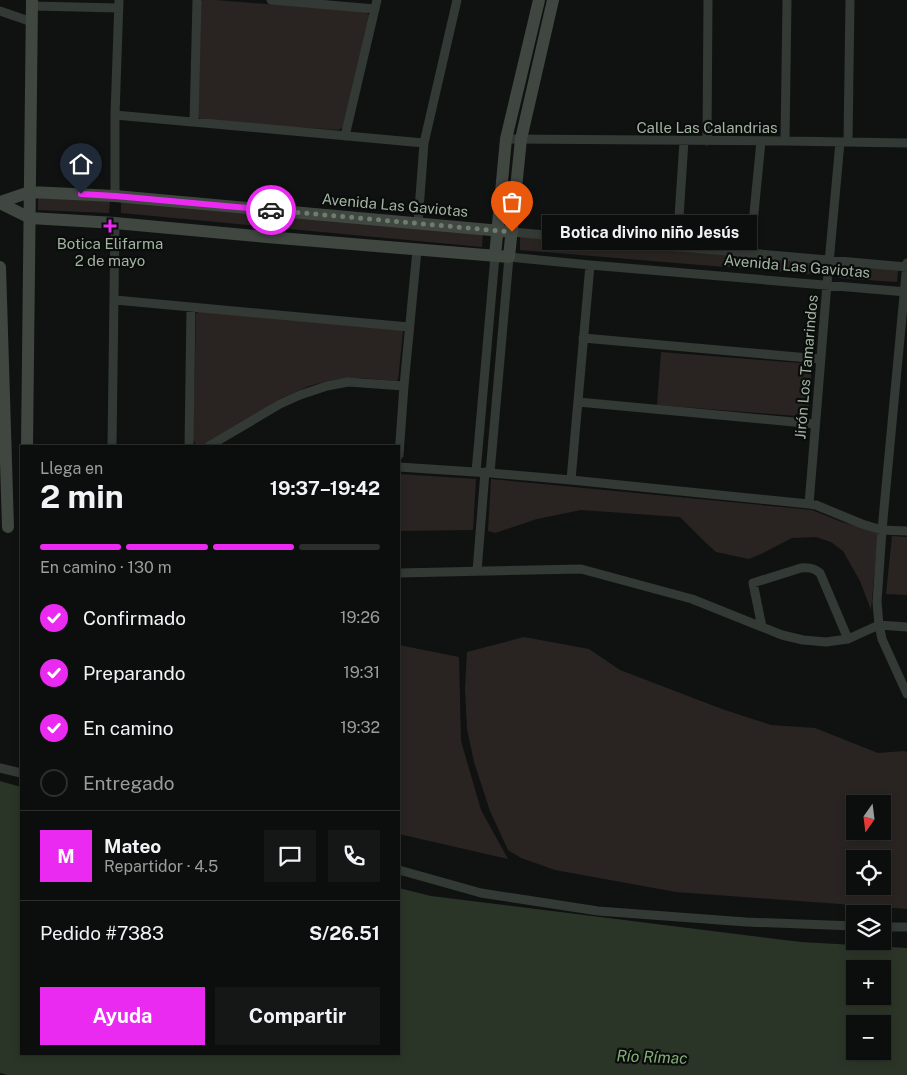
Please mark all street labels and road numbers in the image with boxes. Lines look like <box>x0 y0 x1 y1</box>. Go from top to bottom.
street label: Calle Las Calandrias <box>636 119 778 136</box>
street label: Avenida Las Gaviotas <box>321 190 469 220</box>
street label: Avenida Las Gaviotas <box>723 251 871 281</box>
street label: Jirón Los Tamarindos <box>791 294 821 440</box>

